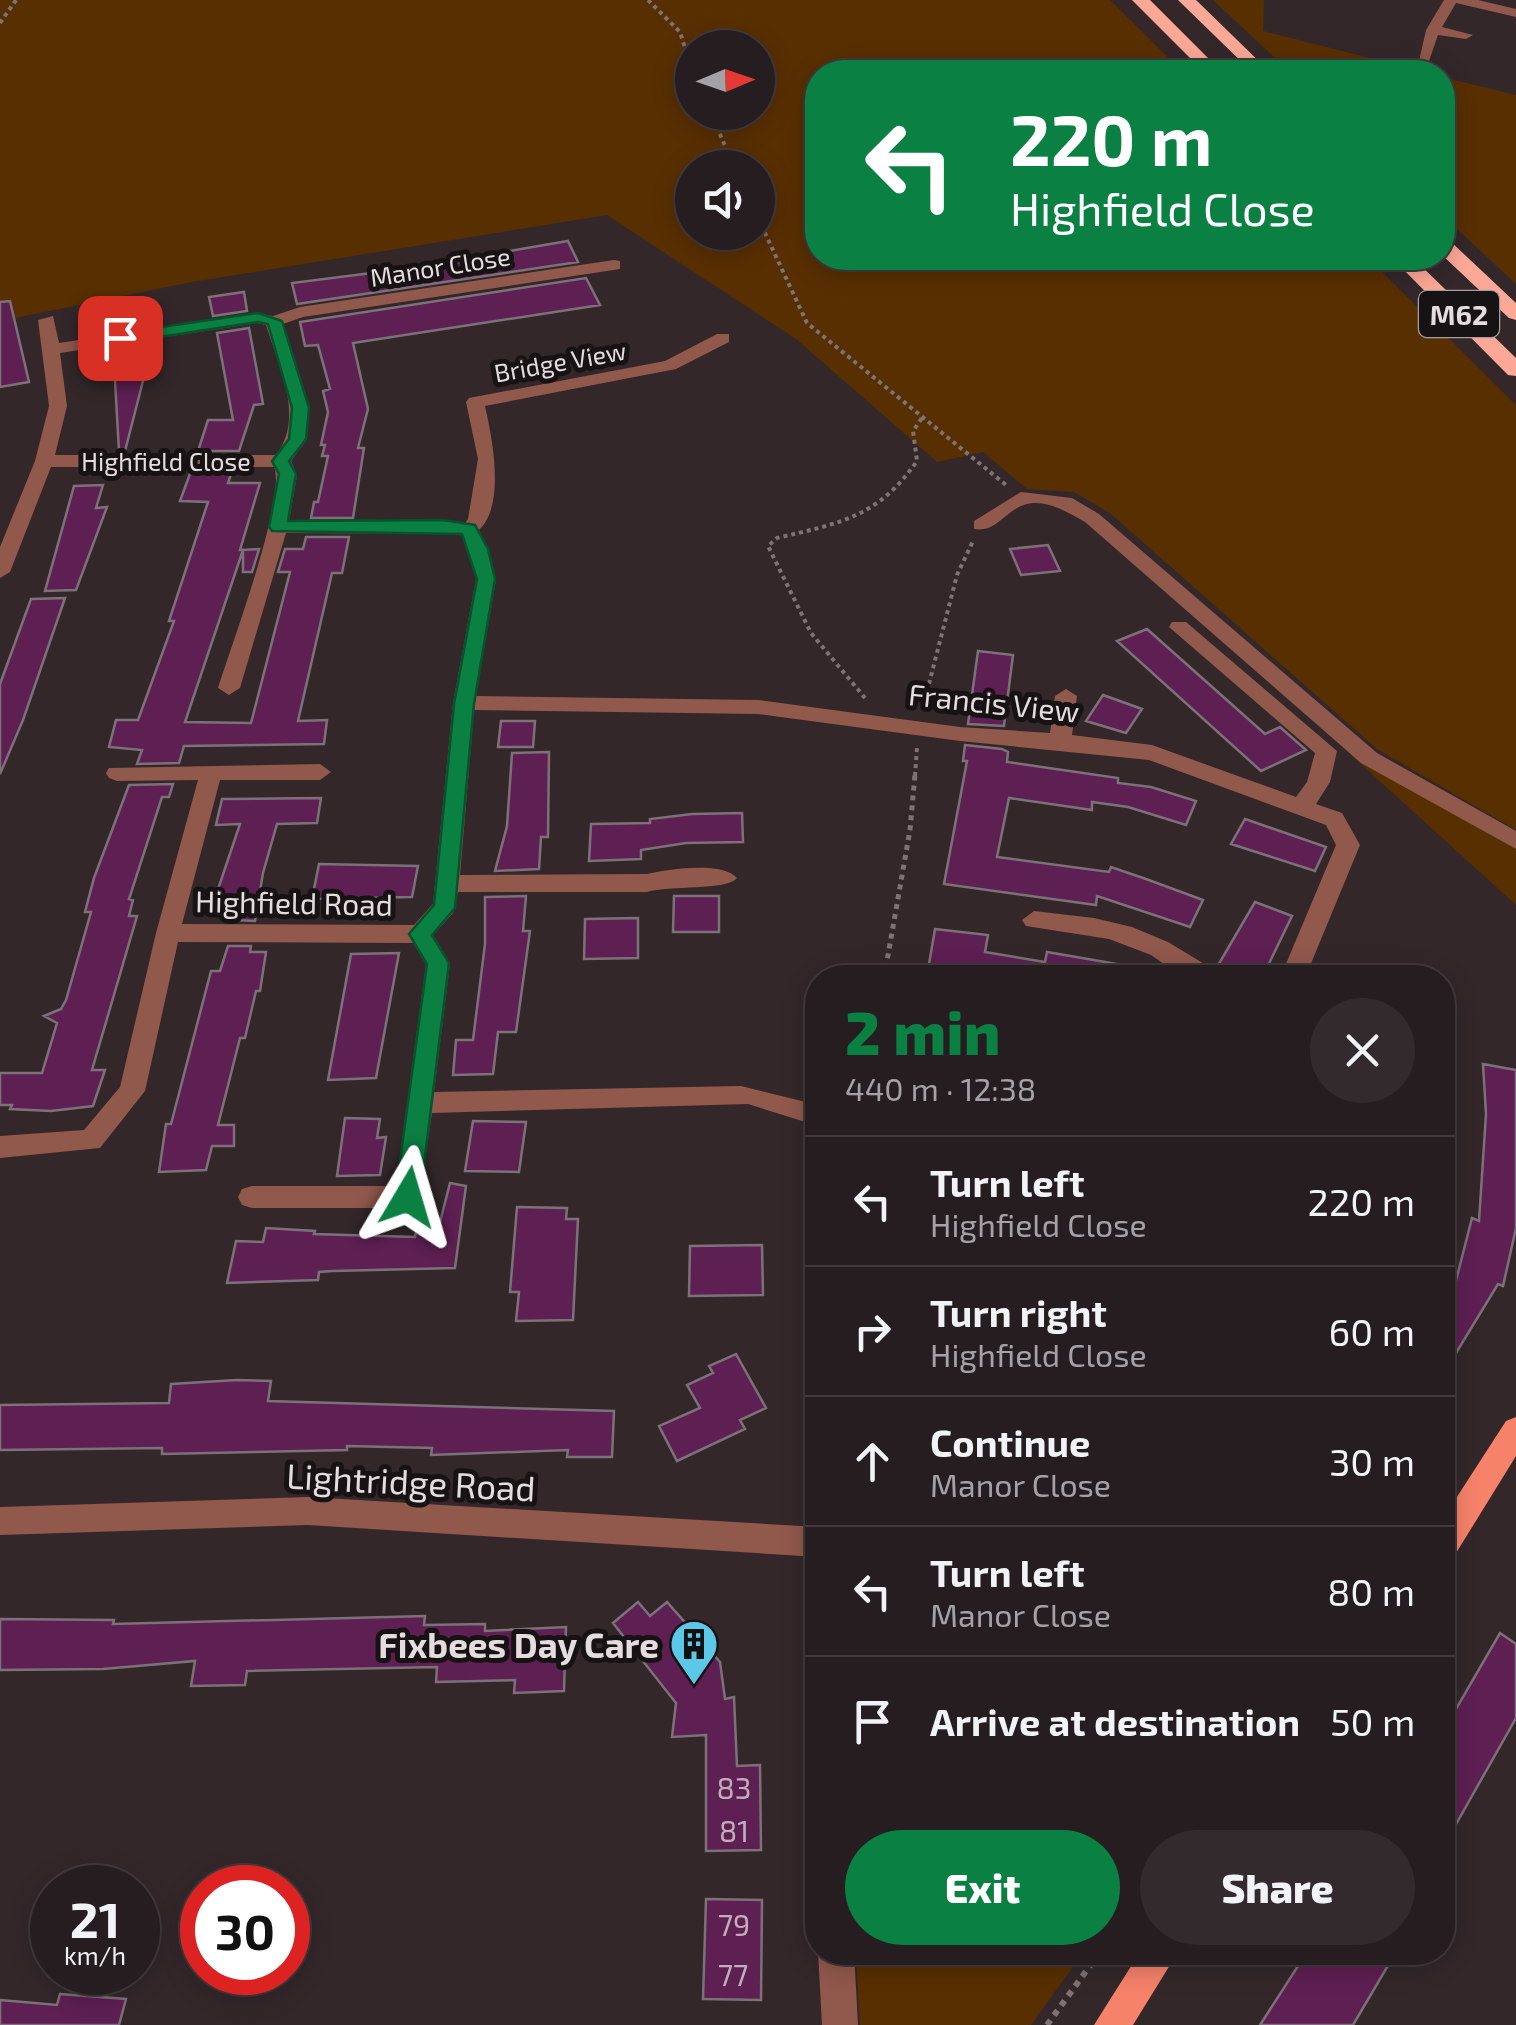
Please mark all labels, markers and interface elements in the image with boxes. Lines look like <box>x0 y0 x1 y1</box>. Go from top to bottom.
north arrow <box>675 30 775 130</box>
map controls <box>675 30 775 250</box>
text: 220 m <box>1010 96 1212 180</box>
icon: left <box>845 100 975 230</box>
button: sound <box>675 150 775 250</box>
text: Highfield Close <box>1010 181 1315 235</box>
street label: Manor Close <box>368 240 512 292</box>
road number: M62 <box>1419 291 1499 337</box>
pin <box>78 296 163 381</box>
icon: arrive <box>93 311 148 366</box>
street label: Bridge View <box>492 335 628 387</box>
street label: Highfield Close <box>81 446 251 476</box>
street label: Francis View <box>907 675 1081 729</box>
street label: Highfield Road <box>195 882 393 922</box>
text: 2 min <box>845 995 1000 1067</box>
button: close <box>1310 998 1415 1103</box>
text: 440 m · 12:38 <box>845 1069 1036 1107</box>
position arrow <box>356 1145 460 1249</box>
text: Turn left <box>930 1159 1085 1205</box>
icon: left <box>845 1174 900 1229</box>
text: 220 m <box>1308 1178 1415 1224</box>
text: Highfield Close <box>930 1205 1147 1243</box>
text: Turn right <box>930 1289 1107 1335</box>
icon: right <box>845 1304 900 1359</box>
text: 60 m <box>1329 1308 1415 1354</box>
text: Highfield Close <box>930 1335 1147 1373</box>
text: Continue <box>930 1419 1090 1465</box>
icon: ahead <box>845 1434 900 1489</box>
text: 30 m <box>1329 1438 1415 1484</box>
street label: Lightridge Road <box>285 1454 537 1508</box>
text: Manor Close <box>930 1465 1111 1503</box>
text: Turn left <box>930 1549 1085 1595</box>
icon: left <box>845 1564 900 1619</box>
text: 80 m <box>1327 1568 1415 1614</box>
text: Manor Close <box>930 1595 1111 1633</box>
building icon: Fixbees Day Care <box>668 1618 720 1686</box>
place label: Fixbees Day Care <box>378 1623 659 1666</box>
icon: arrive <box>845 1694 900 1749</box>
text: Arrive at destination <box>930 1698 1300 1744</box>
text: 50 m <box>1330 1698 1415 1744</box>
house number: 83 <box>717 1769 751 1805</box>
house number: 81 <box>719 1812 749 1848</box>
button: Exit <box>845 1830 1120 1945</box>
button: Share <box>1140 1830 1415 1945</box>
speed limit sign: 30 <box>180 1865 310 1995</box>
text: 21 <box>70 1888 120 1948</box>
house number: 79 <box>718 1906 750 1942</box>
text: km/h <box>64 1940 126 1970</box>
house number: 77 <box>718 1956 748 1992</box>

